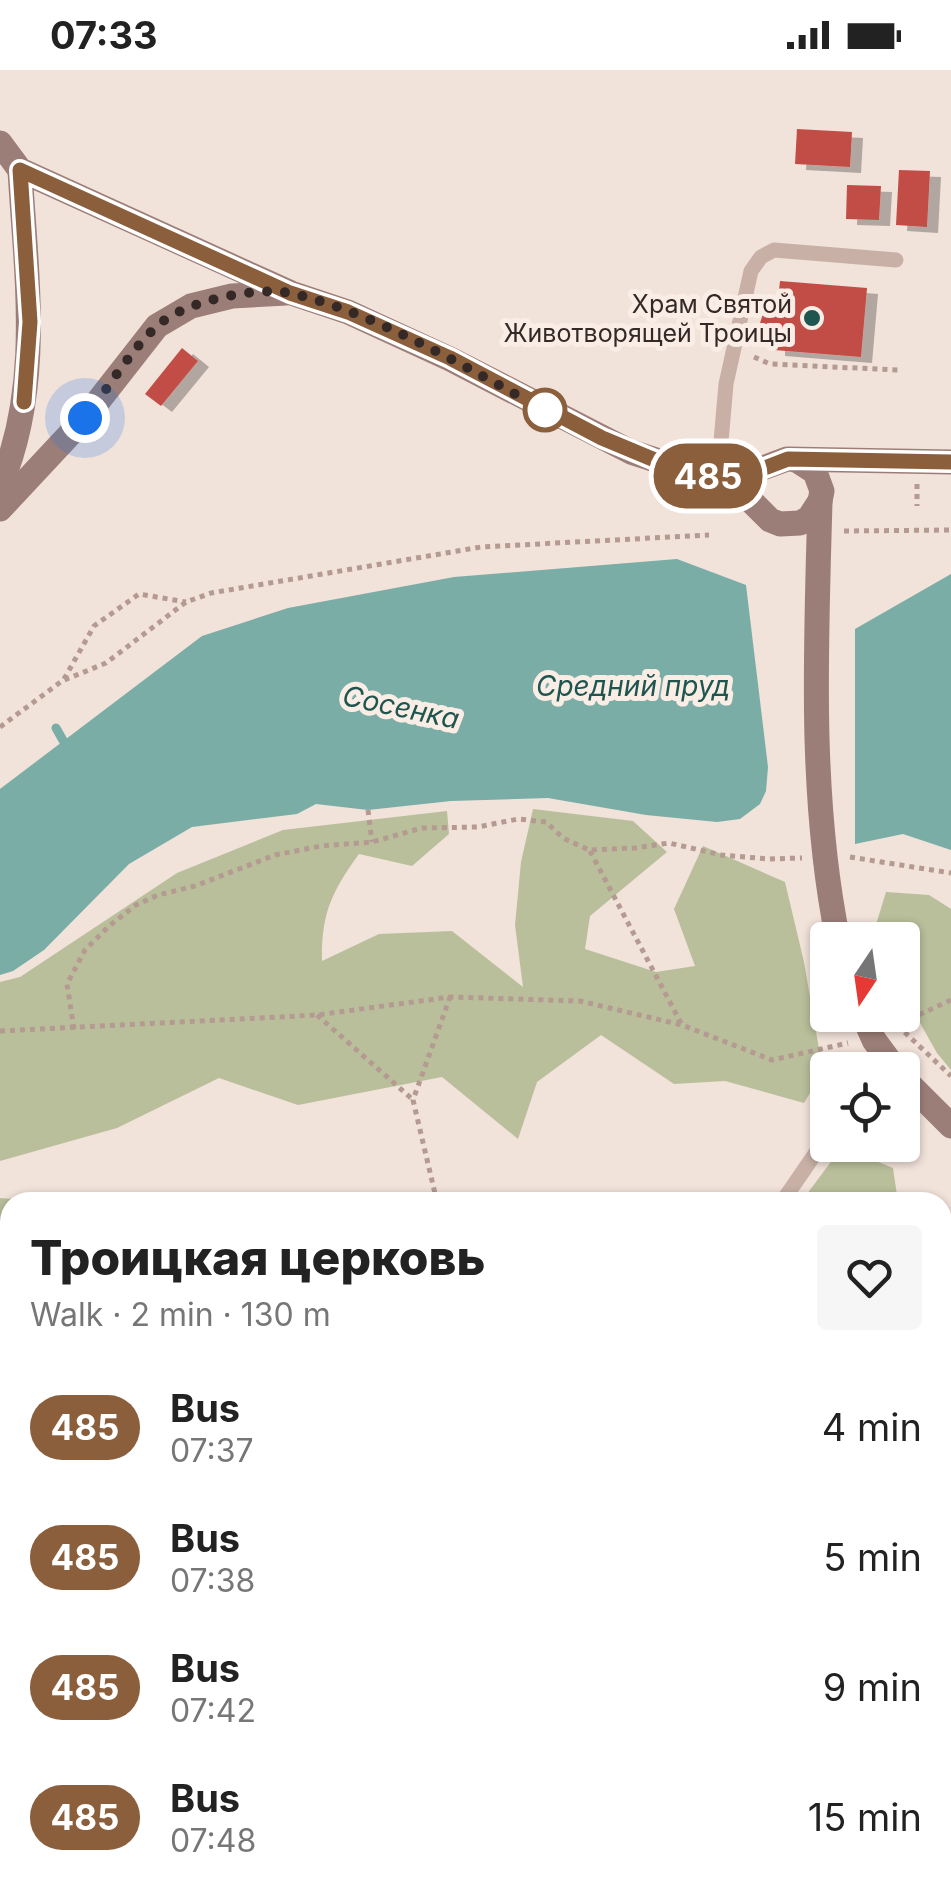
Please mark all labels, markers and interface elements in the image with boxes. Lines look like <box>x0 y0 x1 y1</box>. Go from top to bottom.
text: 07:33 <box>50 12 157 58</box>
place label: Храм Святой Животворящей Троицы <box>504 289 792 348</box>
marker: Храм Святой Животворящей Троицы <box>801 307 823 329</box>
unlabelled marker <box>524 389 566 431</box>
your location <box>60 393 110 443</box>
line badge: 485 <box>650 444 766 508</box>
text: 485 <box>674 455 742 497</box>
water label: Средний пруд <box>536 669 730 703</box>
water label: Сосенка <box>340 678 462 736</box>
north arrow <box>810 922 920 1032</box>
map controls <box>810 922 920 1162</box>
button: locate <box>810 1052 920 1162</box>
button: heart <box>817 1225 922 1330</box>
text: Троицкая церковь <box>30 1228 485 1287</box>
text: Walk · 2 min · 130 m <box>30 1295 331 1334</box>
text: Bus <box>170 1385 240 1431</box>
text: 4 min <box>822 1404 922 1450</box>
text: 485 <box>51 1406 119 1448</box>
text: 07:37 <box>170 1431 254 1470</box>
text: Bus <box>170 1515 240 1561</box>
text: 5 min <box>823 1534 922 1580</box>
text: 485 <box>51 1536 119 1578</box>
text: 07:38 <box>170 1561 255 1600</box>
text: Bus <box>170 1645 240 1691</box>
text: 9 min <box>823 1664 922 1710</box>
text: 485 <box>51 1666 119 1708</box>
text: 07:42 <box>170 1691 256 1730</box>
text: Bus <box>170 1775 240 1821</box>
text: 15 min <box>808 1794 922 1840</box>
text: 485 <box>51 1796 119 1838</box>
text: 07:48 <box>170 1821 256 1860</box>

